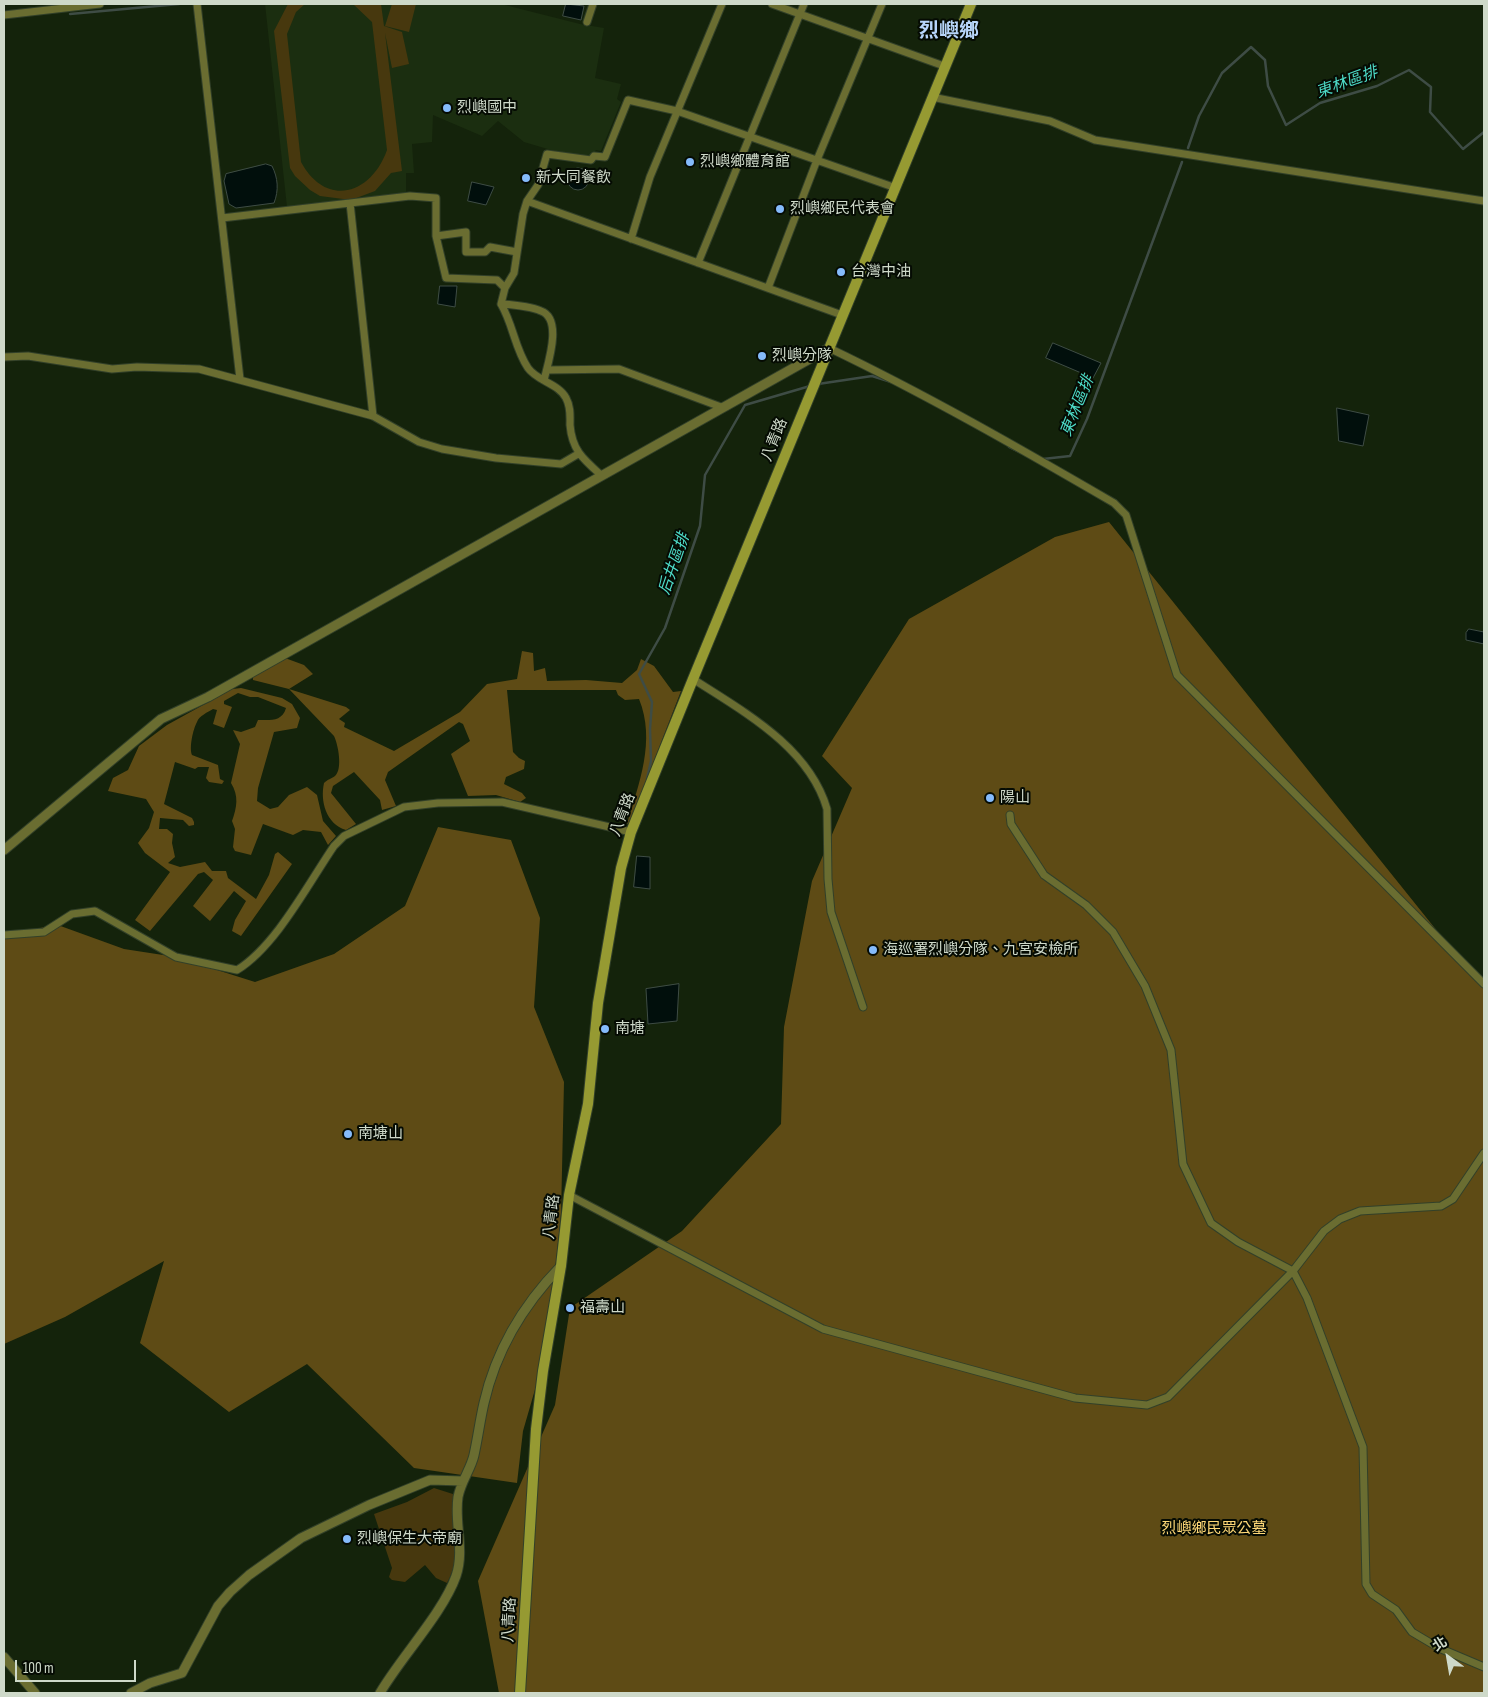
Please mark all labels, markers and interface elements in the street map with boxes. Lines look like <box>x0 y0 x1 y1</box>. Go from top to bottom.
district label: 烈嶼鄉 <box>919 20 979 44</box>
water label: 東林區排 <box>1314 63 1380 103</box>
place label: 烈嶼國中 <box>457 99 517 117</box>
marker: 烈嶼國中 <box>441 102 453 114</box>
place label: 烈嶼鄉體育館 <box>700 153 790 171</box>
marker: 烈嶼鄉體育館 <box>684 156 696 168</box>
place label: 新大同餐飲 <box>536 169 611 187</box>
marker: 新大同餐飲 <box>520 172 532 184</box>
place label: 烈嶼鄉民代表會 <box>790 200 895 218</box>
marker: 烈嶼鄉民代表會 <box>774 203 786 215</box>
place label: 台灣中油 <box>851 263 911 281</box>
marker: 台灣中油 <box>835 266 847 278</box>
place label: 烈嶼分隊 <box>772 347 832 365</box>
marker: 烈嶼分隊 <box>756 350 768 362</box>
water label: 東林區排 <box>1057 373 1099 439</box>
street label: 八青路 <box>758 416 792 464</box>
water label: 后井區排 <box>656 531 694 597</box>
place label: 陽山 <box>1000 789 1030 807</box>
street label: 八青路 <box>607 791 639 839</box>
marker: 陽山 <box>984 792 996 804</box>
place label: 海巡署烈嶼分隊、九宮安檢所 <box>883 941 1078 959</box>
marker: 海巡署烈嶼分隊、九宮安檢所 <box>867 944 879 956</box>
place label: 南塘 <box>615 1020 645 1038</box>
marker: 南塘 <box>599 1023 611 1035</box>
place label: 南塘山 <box>358 1125 403 1143</box>
marker: 南塘山 <box>342 1128 354 1140</box>
street label: 八青路 <box>540 1194 564 1240</box>
place label: 福壽山 <box>580 1299 625 1317</box>
marker: 福壽山 <box>564 1302 576 1314</box>
park label: 烈嶼鄉民眾公墓 <box>1162 1520 1266 1538</box>
place label: 烈嶼保生大帝廟 <box>357 1530 462 1548</box>
marker: 烈嶼保生大帝廟 <box>341 1533 353 1545</box>
street label: 八青路 <box>500 1597 520 1643</box>
north arrow <box>1423 1632 1473 1682</box>
text: 北 <box>1429 1633 1450 1655</box>
scale bar <box>18 1650 139 1682</box>
text: 100 m <box>23 1659 54 1678</box>

